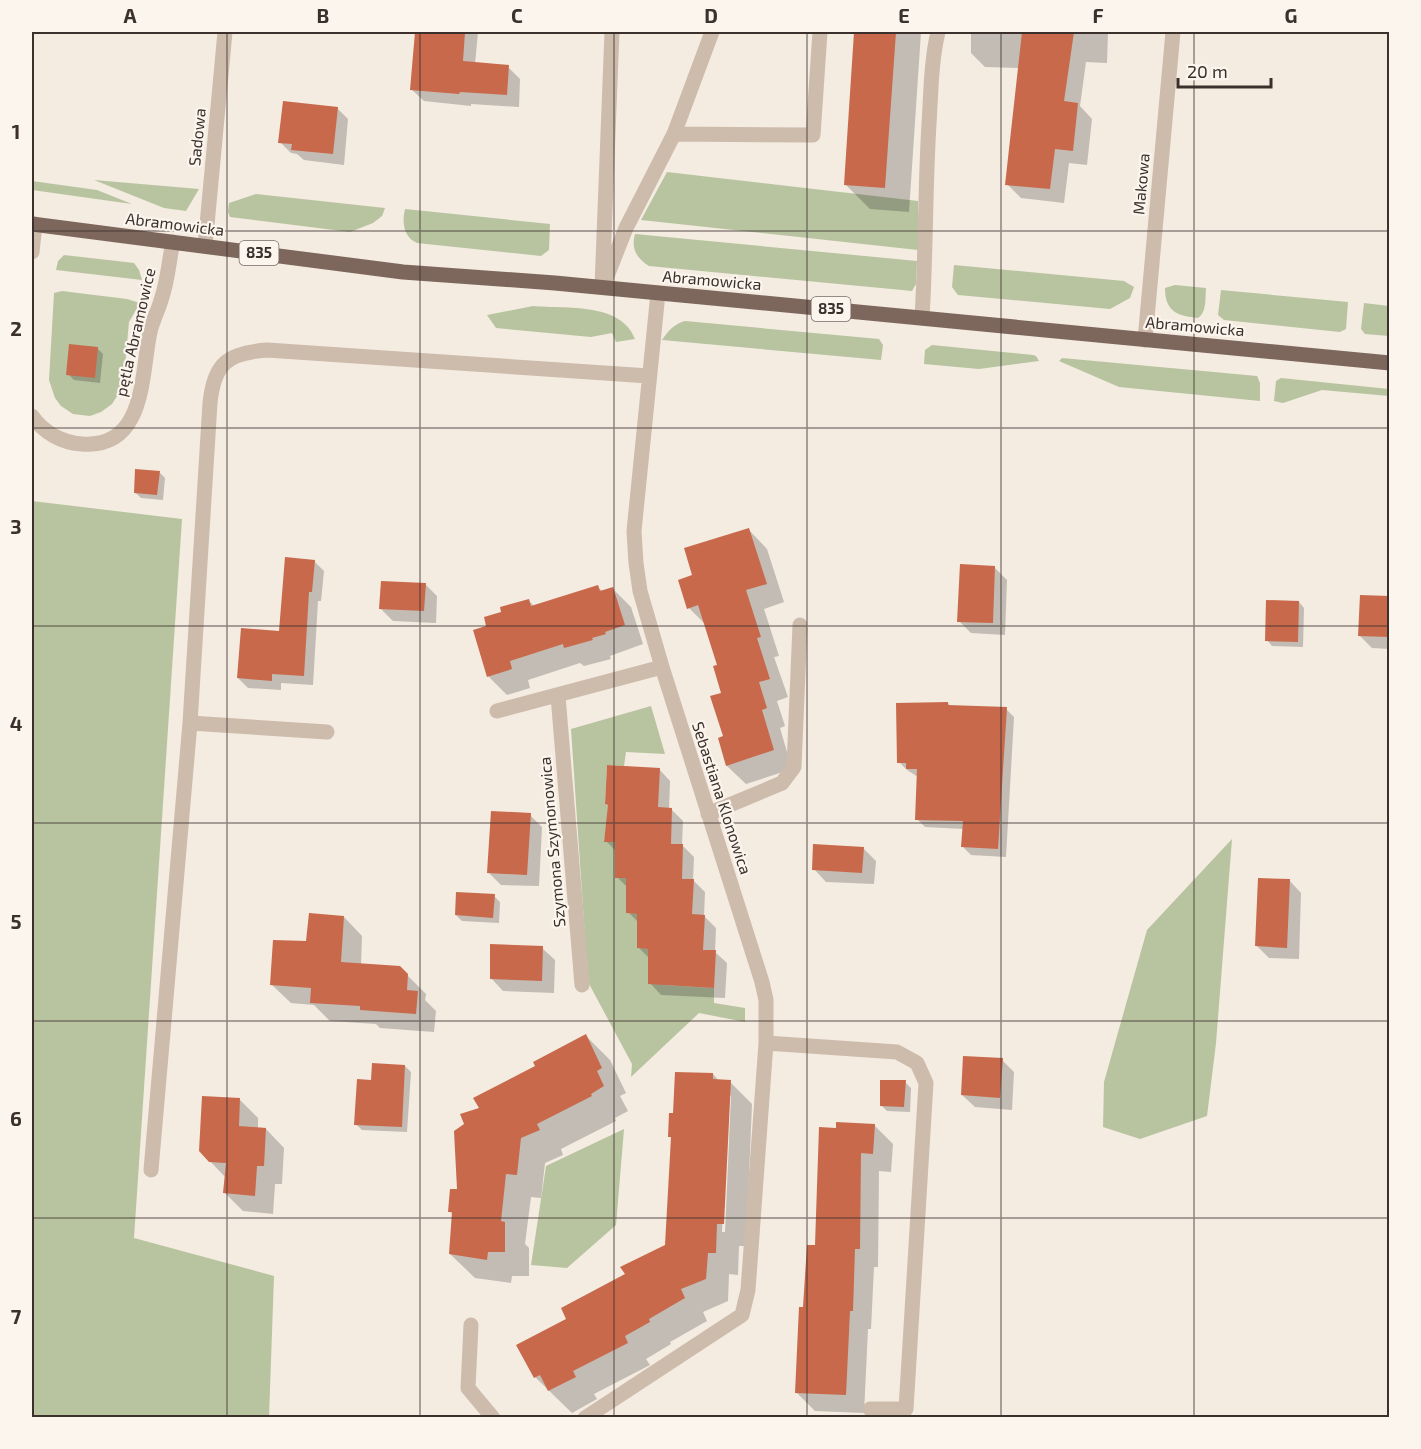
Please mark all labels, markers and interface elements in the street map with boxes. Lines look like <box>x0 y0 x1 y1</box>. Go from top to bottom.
text: A <box>123 3 137 27</box>
text: B <box>317 3 329 27</box>
text: C <box>511 3 523 27</box>
text: D <box>704 3 718 27</box>
text: E <box>898 3 910 27</box>
text: F <box>1092 3 1104 27</box>
text: G <box>1285 3 1297 27</box>
scale bar <box>1178 51 1271 89</box>
text: 20 m <box>1187 60 1228 82</box>
street label: Sadowa <box>184 107 209 167</box>
text: 1 <box>12 119 20 143</box>
street label: Makowa <box>1128 152 1153 216</box>
street label: Abramowicka <box>125 208 225 239</box>
road number: 835 <box>240 241 278 265</box>
street label: pętla Abramowice <box>110 266 159 398</box>
street label: Abramowicka <box>662 266 762 293</box>
road number: 835 <box>812 297 850 321</box>
street label: Abramowicka <box>1145 312 1245 339</box>
text: 2 <box>10 316 22 340</box>
text: 3 <box>10 514 22 538</box>
text: 4 <box>10 711 23 735</box>
street label: Sebastiana Klonowica <box>689 719 756 877</box>
street label: Szymona Szymonowica <box>535 756 568 928</box>
text: 5 <box>10 909 22 933</box>
text: 6 <box>10 1106 22 1130</box>
text: 7 <box>11 1304 22 1328</box>

